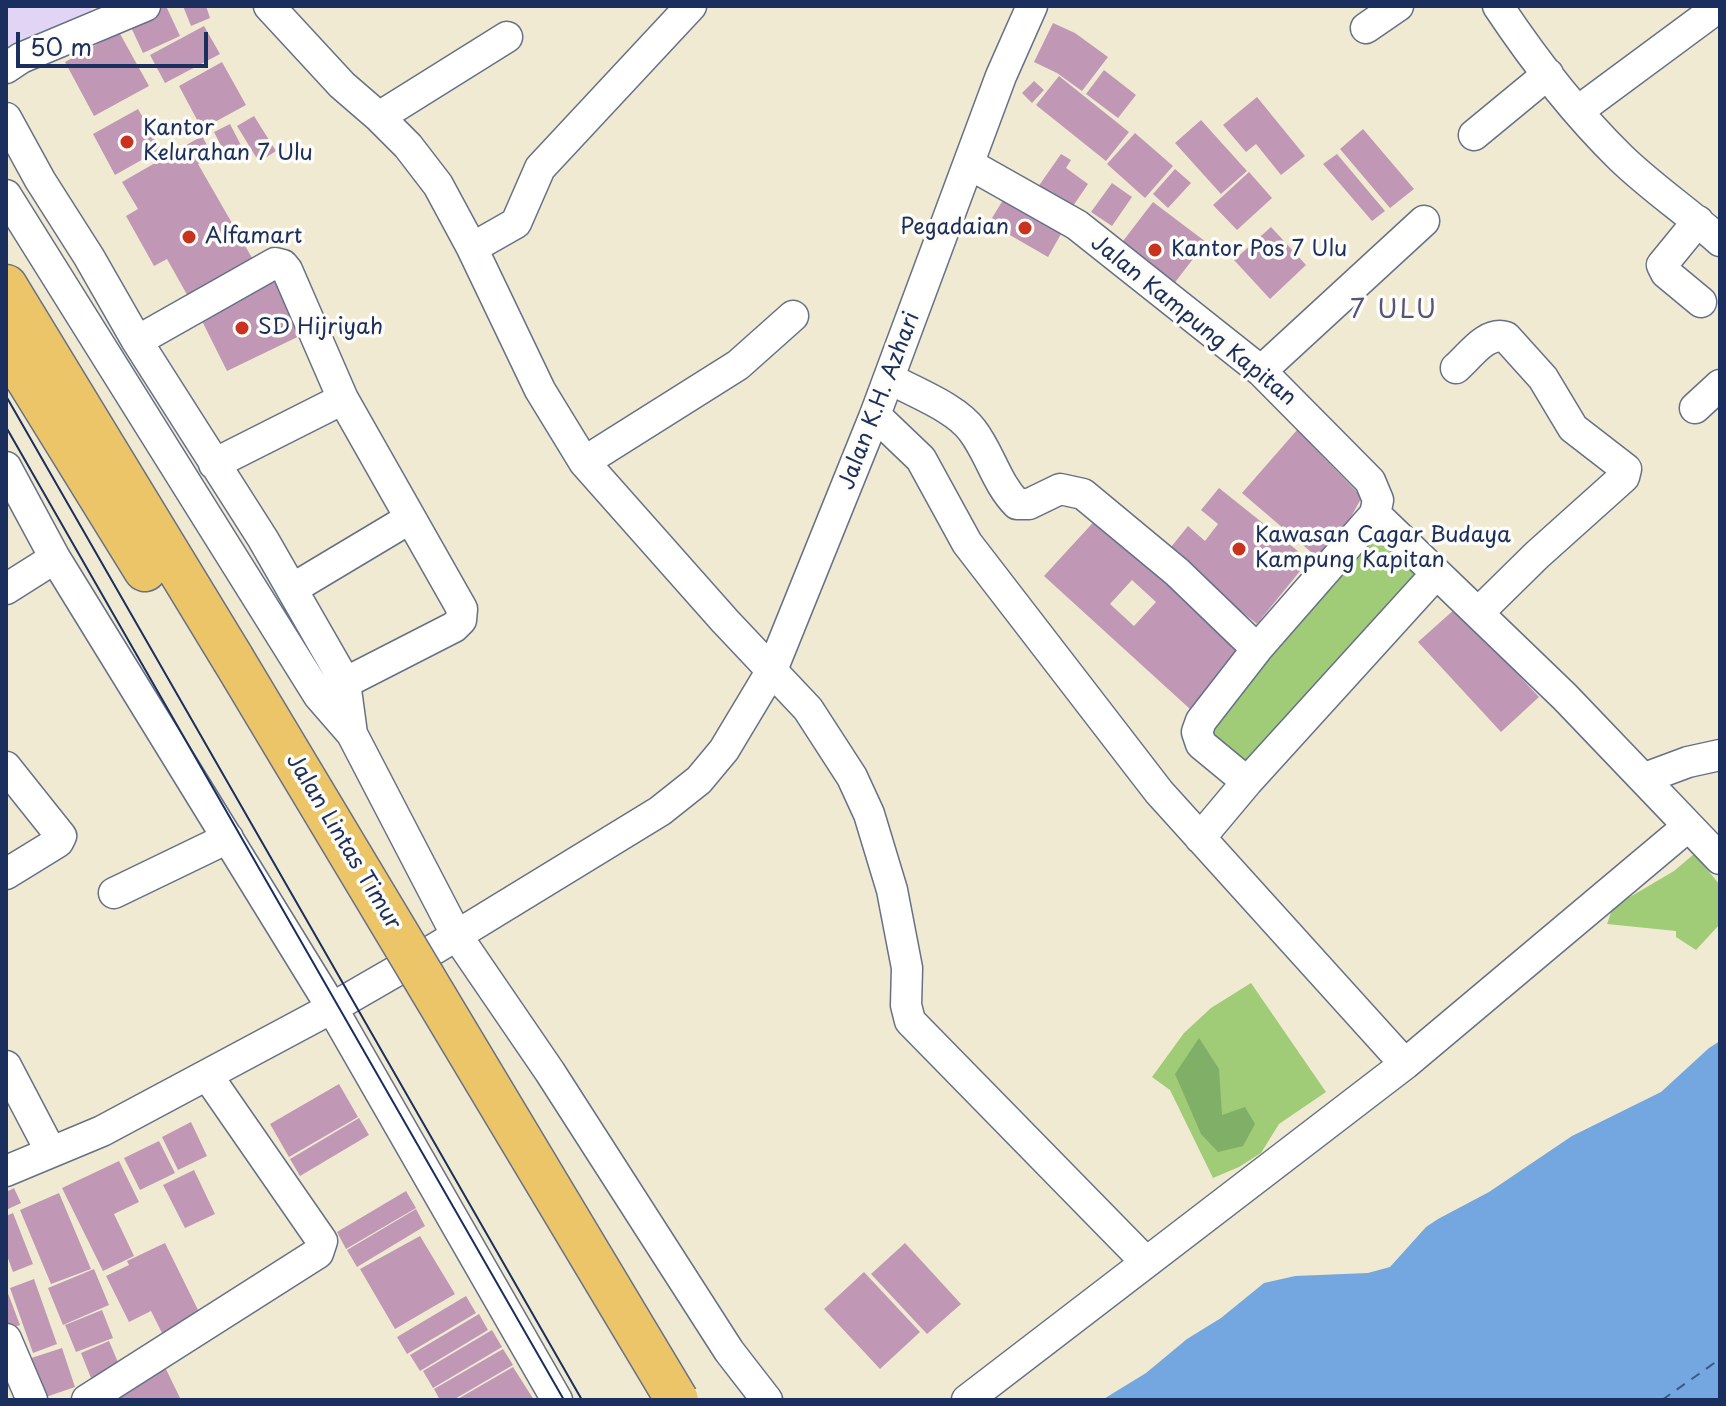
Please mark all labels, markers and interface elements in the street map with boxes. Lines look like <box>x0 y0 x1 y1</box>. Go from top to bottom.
scale bar <box>20 16 212 66</box>
text: 50 m <box>30 28 92 64</box>
place label: Kantor Kelurahan 7 Ulu <box>143 116 313 168</box>
marker: Kantor Kelurahan 7 Ulu <box>118 133 136 151</box>
place label: Pegadaian <box>900 215 1009 241</box>
marker: Pegadaian <box>1016 219 1034 237</box>
place label: Alfamart <box>205 224 302 250</box>
marker: Alfamart <box>180 228 198 246</box>
street label: Jalan Kampung Kapitan <box>1085 230 1301 412</box>
place label: Kantor Pos 7 Ulu <box>1171 237 1347 263</box>
marker: Kantor Pos 7 Ulu <box>1146 241 1164 259</box>
district label: 7 ULU <box>1350 295 1438 327</box>
street label: Jalan K.H. Azhari <box>834 308 926 494</box>
place label: SD Hijriyah <box>258 315 383 341</box>
marker: SD Hijriyah <box>233 319 251 337</box>
place label: Kawasan Cagar Budaya Kampung Kapitan <box>1255 523 1511 574</box>
marker: Kawasan Cagar Budaya Kampung Kapitan <box>1230 540 1248 558</box>
street label: Jalan Lintas Timur <box>280 749 406 935</box>

